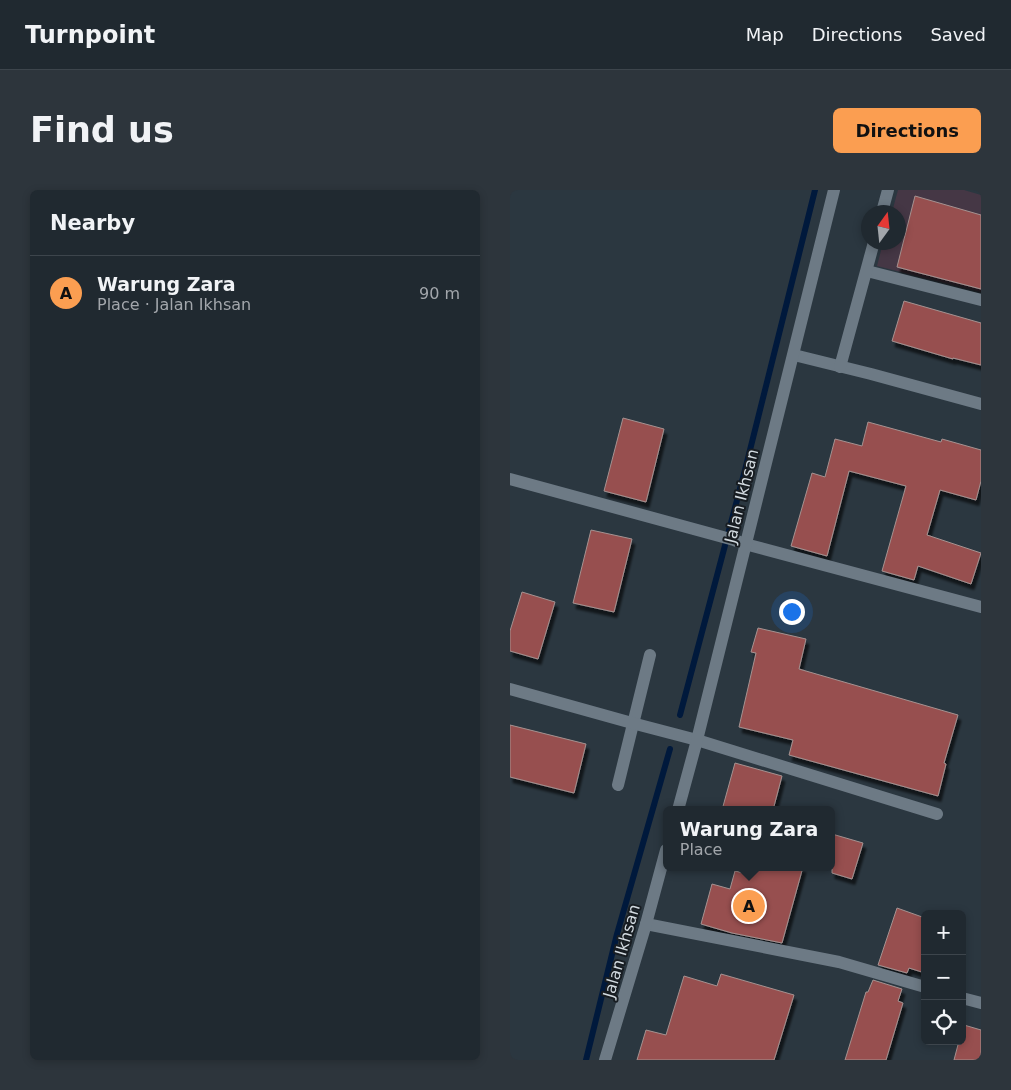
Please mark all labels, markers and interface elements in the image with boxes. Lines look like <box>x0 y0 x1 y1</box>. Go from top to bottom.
text: Turnpoint <box>25 21 155 49</box>
text: Map <box>746 24 784 45</box>
text: Directions <box>812 24 902 45</box>
text: Saved <box>930 24 986 45</box>
button: Directions <box>833 108 981 153</box>
text: Find us <box>30 110 174 150</box>
north arrow <box>861 205 906 250</box>
text: Nearby <box>50 211 135 235</box>
text: Warung Zara <box>97 273 236 295</box>
text: A <box>60 284 72 303</box>
text: 90 m <box>419 284 460 303</box>
text: Place · Jalan Ikhsan <box>97 295 251 314</box>
street label: Jalan Ikhsan <box>720 447 762 546</box>
your location <box>779 599 805 625</box>
popup <box>663 806 835 871</box>
text: Warung Zara <box>680 818 818 840</box>
text: Place <box>680 840 722 859</box>
pin: A <box>733 887 765 925</box>
street label: Jalan Ikhsan <box>599 902 644 1001</box>
map controls <box>921 910 966 1045</box>
button: + <box>921 910 966 955</box>
button: − <box>921 955 966 1000</box>
button: locate <box>921 1000 966 1045</box>

